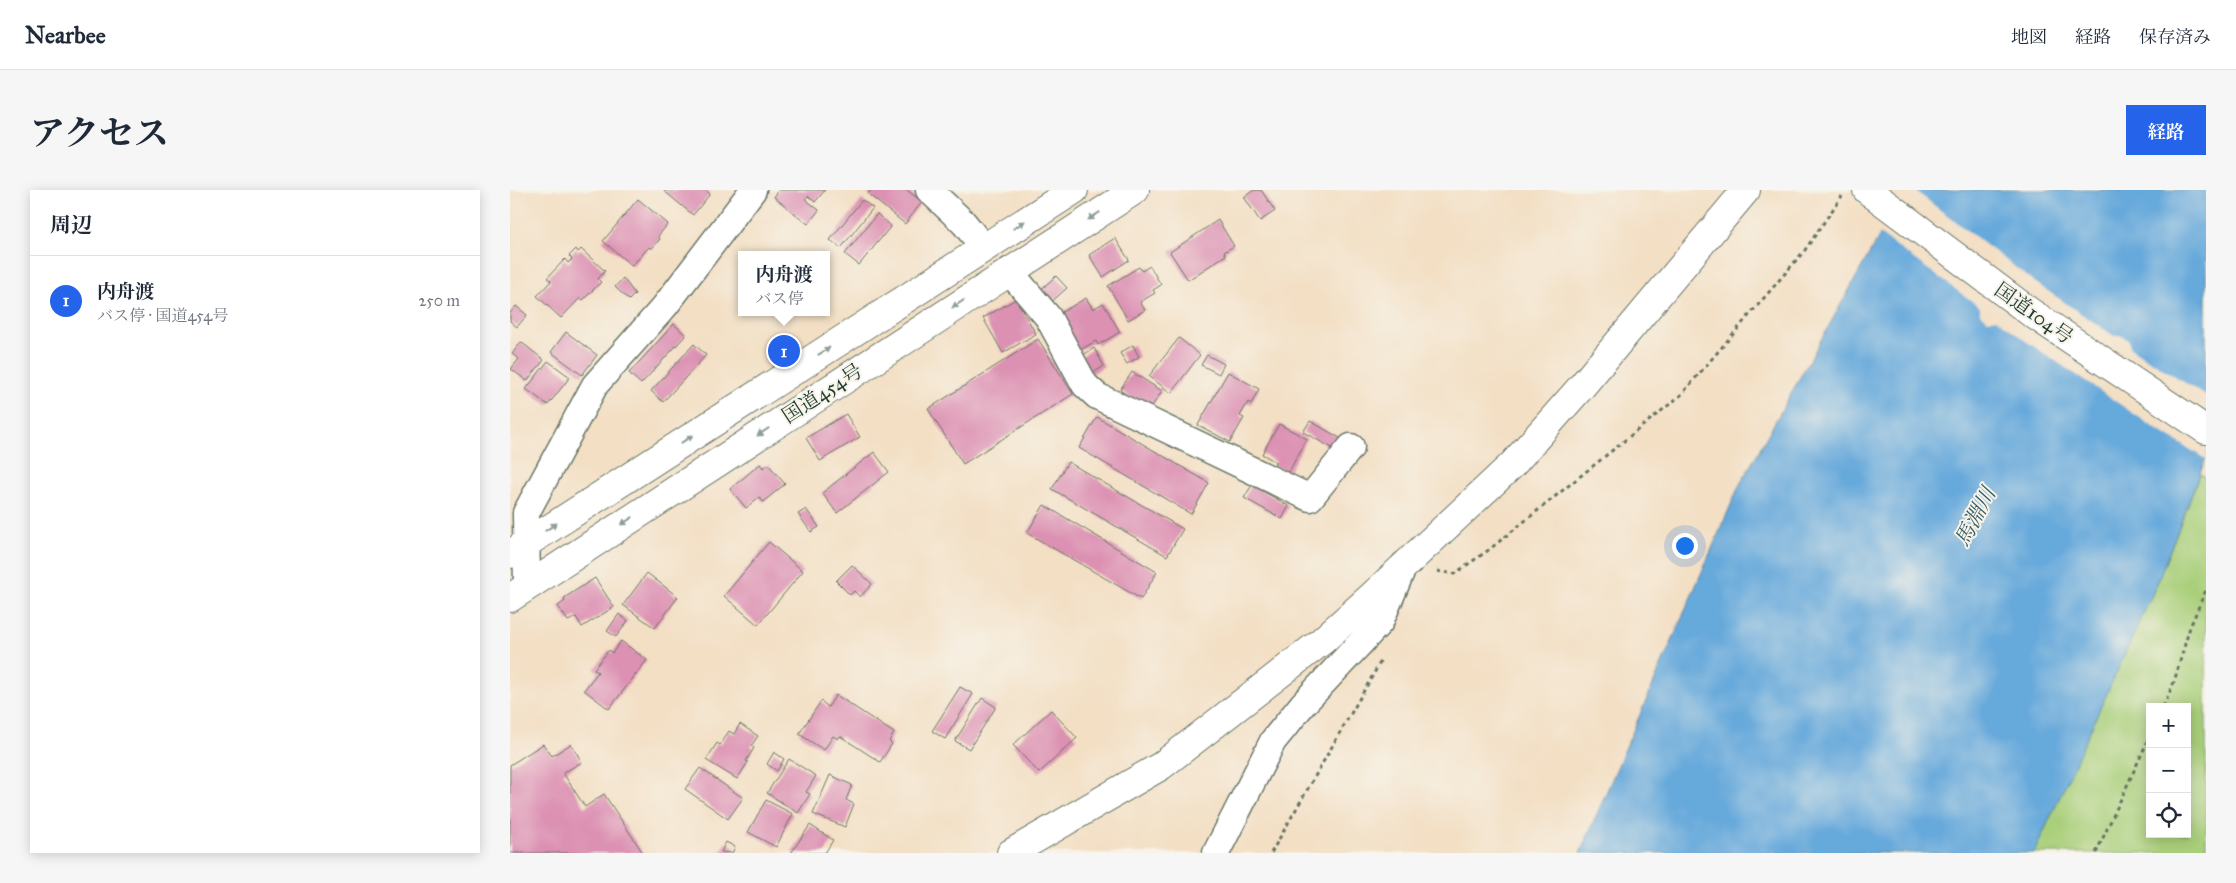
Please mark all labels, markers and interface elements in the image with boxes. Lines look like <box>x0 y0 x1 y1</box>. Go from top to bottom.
text: Nearbee <box>25 20 106 50</box>
text: 地図 <box>2011 26 2047 48</box>
text: 経路 <box>2075 26 2111 48</box>
text: 保存済み <box>2139 26 2211 48</box>
button: 経路 <box>2126 105 2206 155</box>
text: アクセス <box>30 112 169 155</box>
text: 周辺 <box>50 212 92 238</box>
one-way arrow <box>1088 212 1101 221</box>
one-way arrow <box>1013 221 1026 230</box>
popup <box>738 251 830 316</box>
text: 内舟渡 <box>755 263 813 286</box>
street label: 国道104号 <box>1990 277 2078 349</box>
text: 内舟渡 <box>97 280 154 303</box>
text: バス停 <box>755 289 804 308</box>
text: 1 <box>63 291 69 310</box>
text: 250 m <box>419 291 460 310</box>
one-way arrow <box>951 300 964 309</box>
text: バス停 · 国道454号 <box>97 306 228 325</box>
pin: 1 <box>768 332 800 370</box>
one-way arrow <box>817 347 831 356</box>
street label: 国道454号 <box>777 358 867 428</box>
one-way arrow <box>757 427 770 437</box>
one-way arrow <box>681 435 694 444</box>
water label: 馬淵川 <box>1949 481 2002 551</box>
one-way arrow <box>621 516 634 526</box>
one-way arrow <box>544 523 557 532</box>
your location <box>1672 533 1698 559</box>
map controls <box>2146 703 2191 838</box>
button: + <box>2146 703 2191 748</box>
button: − <box>2146 748 2191 793</box>
button: locate <box>2146 793 2191 838</box>

